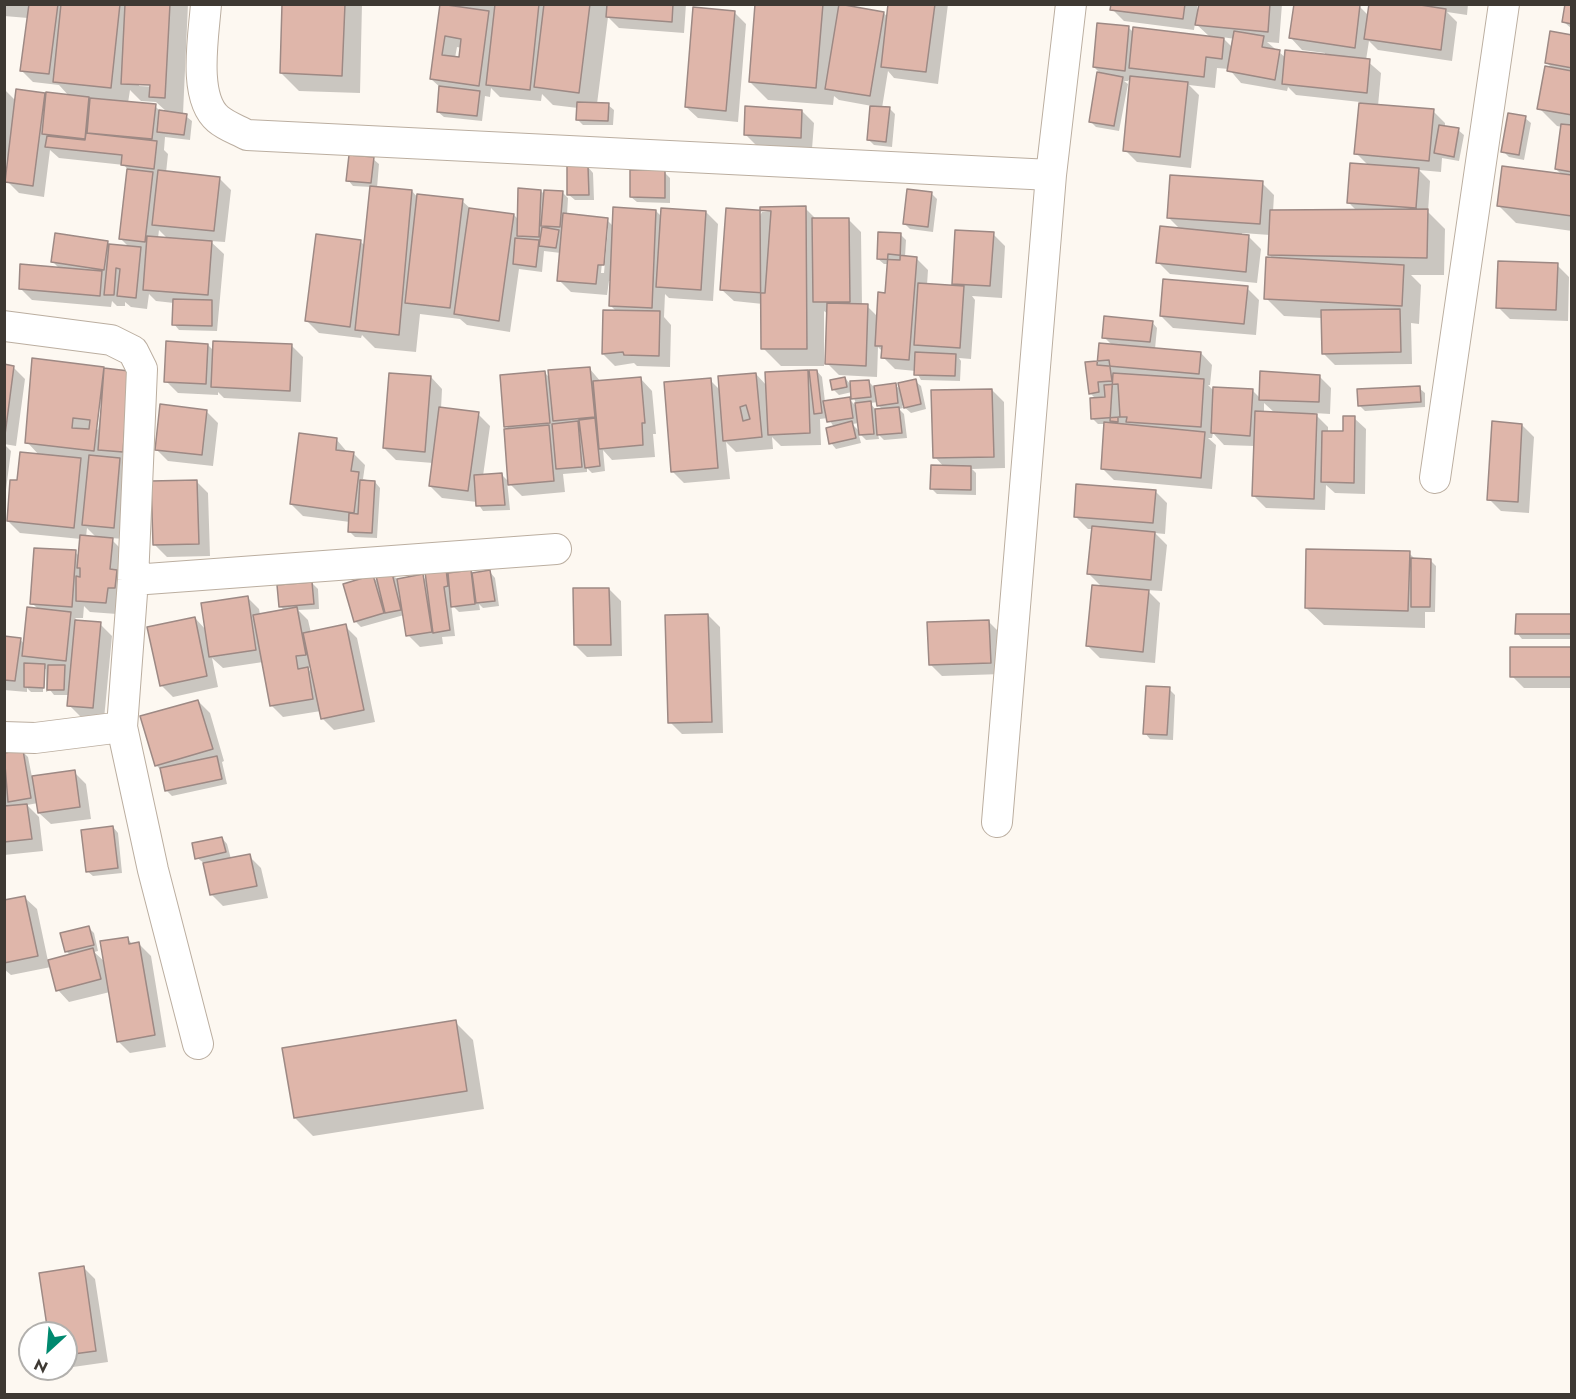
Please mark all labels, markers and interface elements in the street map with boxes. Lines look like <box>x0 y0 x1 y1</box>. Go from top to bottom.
north arrow <box>18 1321 78 1381</box>
text: N <box>30 1353 52 1379</box>

